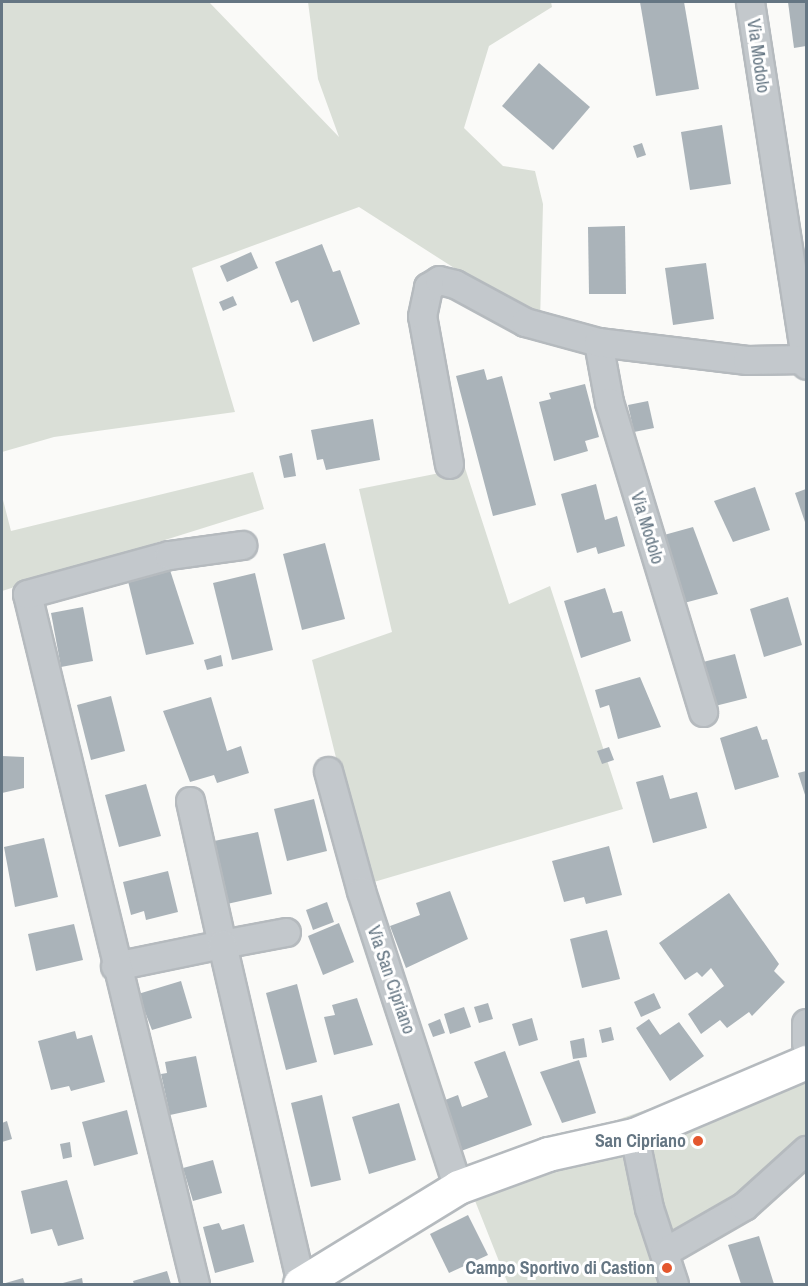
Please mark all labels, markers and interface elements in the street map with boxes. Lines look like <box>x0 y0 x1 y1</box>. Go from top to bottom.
street label: Via Modolo <box>742 18 774 94</box>
street label: Via Modolo <box>626 489 668 567</box>
street label: Via San Cipriano <box>362 923 420 1037</box>
place label: San Cipriano <box>595 1130 686 1152</box>
marker: San Cipriano <box>691 1134 705 1148</box>
place label: Campo Sportivo di Castion <box>466 1257 655 1279</box>
marker: Campo Sportivo di Castion <box>660 1261 674 1275</box>

